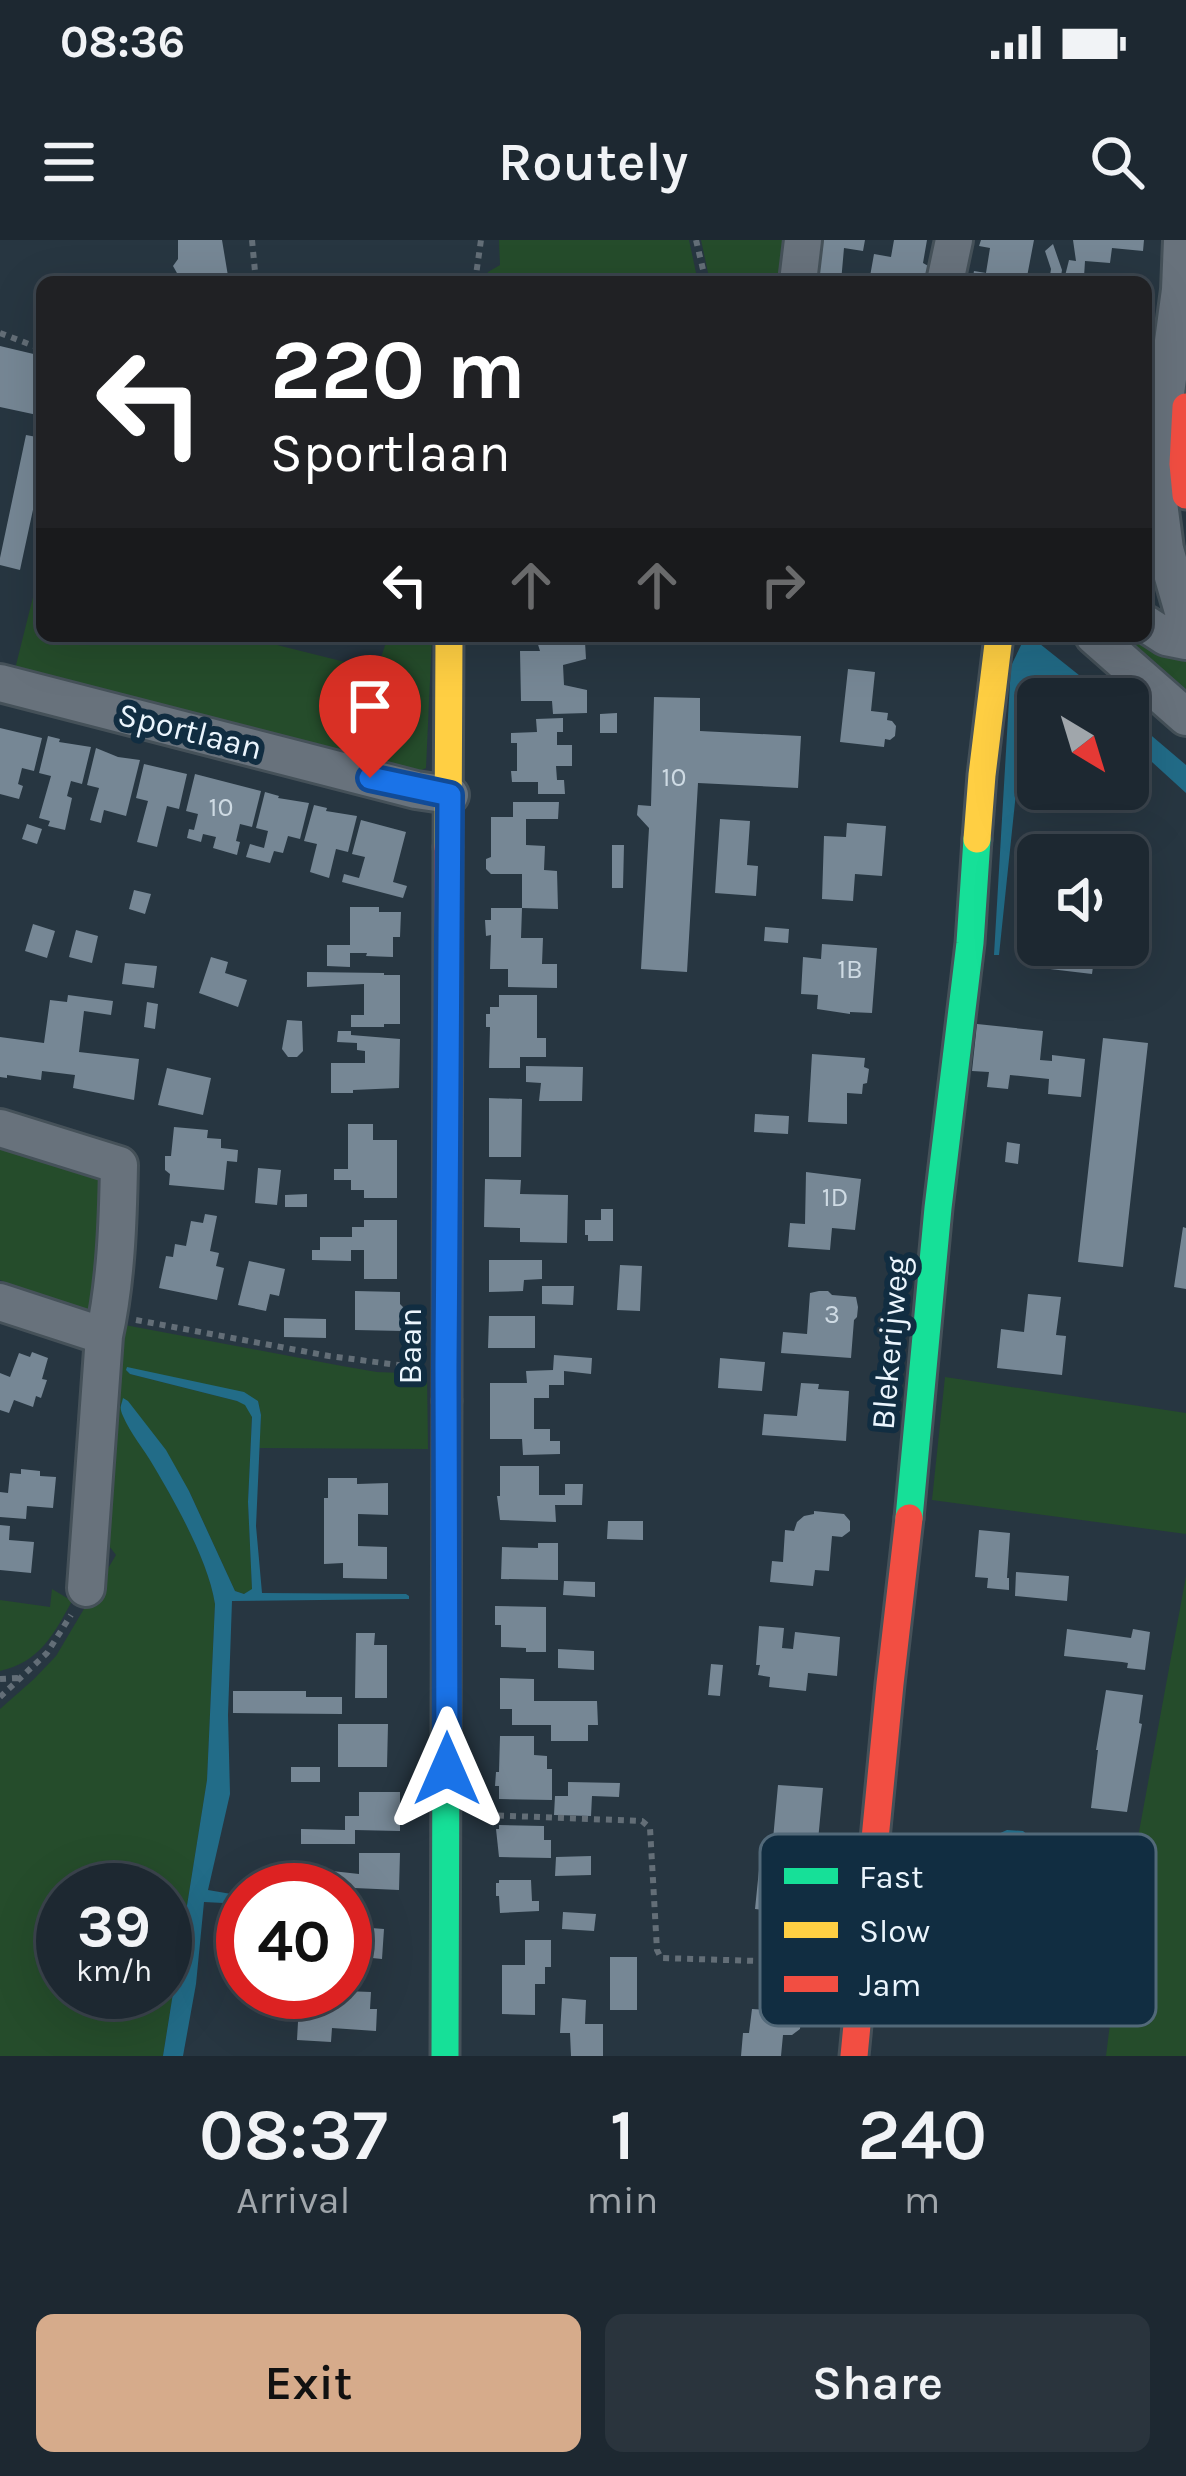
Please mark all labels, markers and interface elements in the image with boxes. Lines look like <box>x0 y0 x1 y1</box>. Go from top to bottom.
text: 08:36 <box>60 16 185 68</box>
icon: menu <box>36 129 102 195</box>
icon: search <box>1084 129 1150 195</box>
text: Routely <box>498 130 688 194</box>
text: 220 m <box>270 321 526 419</box>
icon: left <box>72 324 228 480</box>
text: Sportlaan <box>270 421 511 485</box>
icon: left <box>372 552 438 618</box>
icon: ahead <box>498 552 564 618</box>
icon: ahead <box>624 552 690 618</box>
icon: right <box>750 552 816 618</box>
pin <box>319 655 421 778</box>
icon: arrive <box>337 673 403 739</box>
north arrow <box>1017 678 1149 810</box>
map controls <box>1017 678 1149 966</box>
street label: Sportlaan <box>114 695 266 767</box>
house number: 10 <box>662 761 686 793</box>
house number: 10 <box>209 791 233 823</box>
button: sound <box>1017 834 1149 966</box>
house number: 1B <box>837 953 863 985</box>
house number: 1D <box>822 1181 848 1213</box>
street label: Blekerijweg <box>863 1254 917 1431</box>
house number: 3 <box>824 1298 840 1330</box>
street label: Baan <box>391 1308 429 1384</box>
position arrow <box>384 1706 510 1832</box>
legend <box>760 1834 1156 2026</box>
text: Fast <box>859 1858 923 1896</box>
speed limit sign: 40 <box>216 1863 372 2019</box>
text: 39 <box>77 1891 151 1961</box>
text: Slow <box>859 1912 930 1950</box>
text: km/h <box>76 1953 152 1989</box>
text: Jam <box>859 1966 921 2004</box>
text: 08:37 <box>199 2093 388 2177</box>
text: 1 <box>610 2093 635 2177</box>
text: 240 <box>857 2093 987 2177</box>
text: Arrival <box>236 2177 350 2223</box>
text: min <box>587 2177 658 2223</box>
text: m <box>904 2177 940 2223</box>
button: Exit <box>36 2314 581 2452</box>
button: Share <box>605 2314 1150 2452</box>

